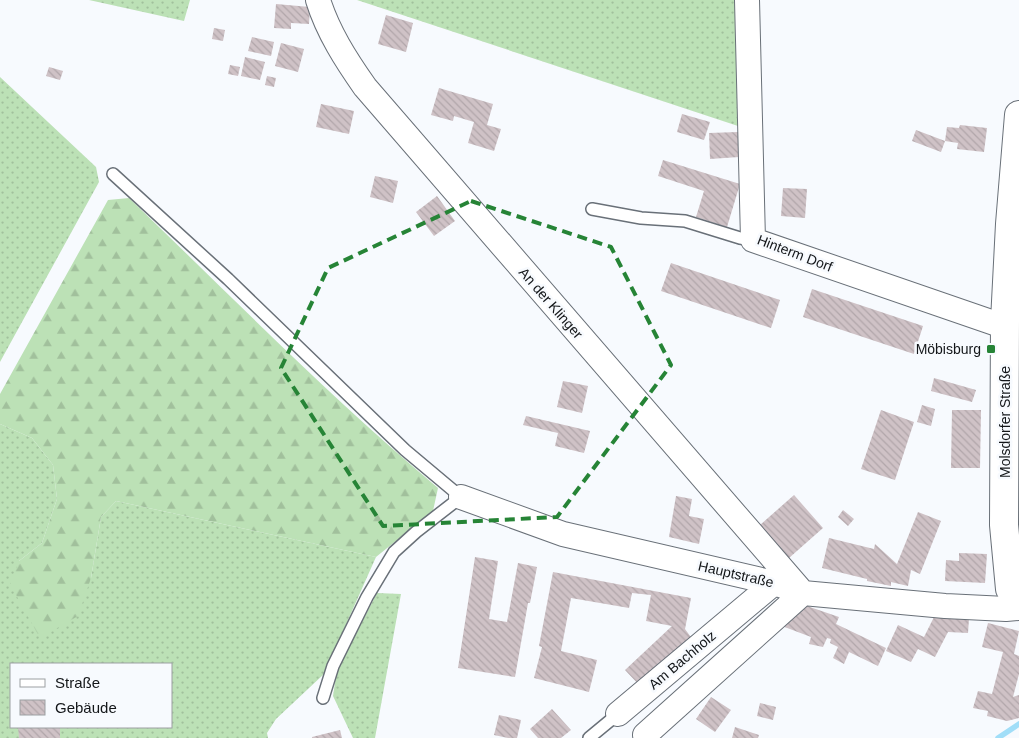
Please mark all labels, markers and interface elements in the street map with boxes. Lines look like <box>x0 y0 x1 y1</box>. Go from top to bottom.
street label: Hinterm Dorf <box>755 231 835 275</box>
street label: An der Klinger <box>516 264 586 342</box>
place label: Möbisburg <box>916 341 981 357</box>
marker: Möbisburg <box>985 343 997 355</box>
street label: Molsdorfer Straße <box>997 366 1013 478</box>
street label: Hauptstraße <box>697 558 776 591</box>
street label: Am Bachholz <box>645 627 719 693</box>
legend <box>10 663 172 728</box>
text: Straße <box>55 674 100 691</box>
text: Gebäude <box>55 699 117 716</box>

